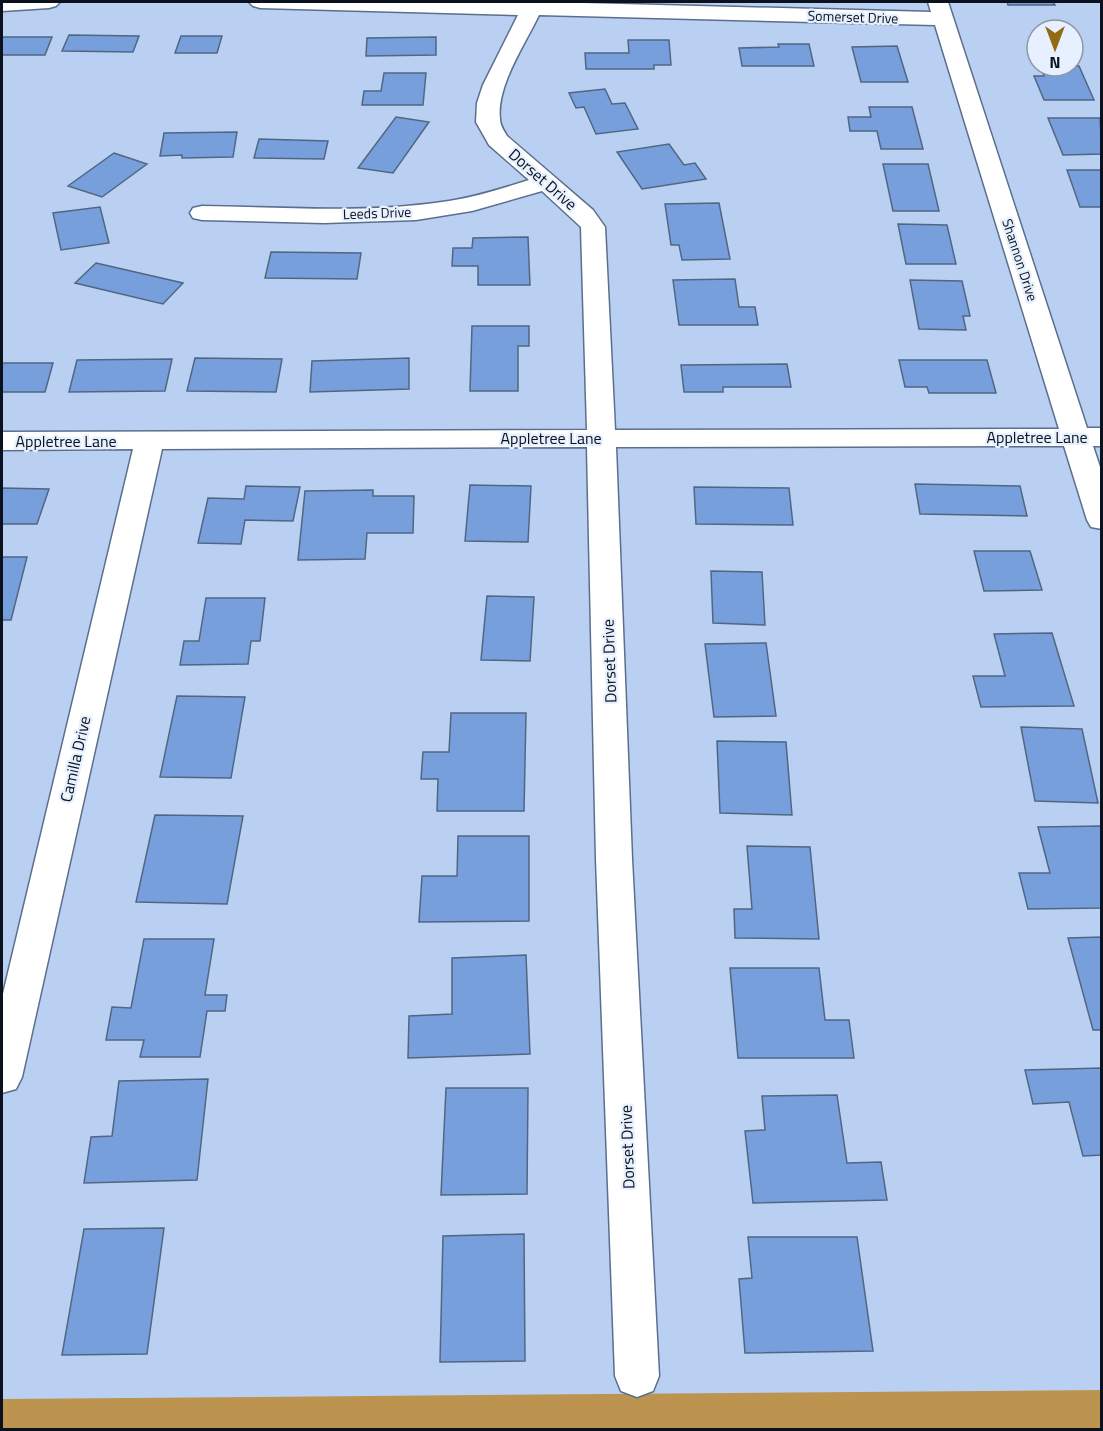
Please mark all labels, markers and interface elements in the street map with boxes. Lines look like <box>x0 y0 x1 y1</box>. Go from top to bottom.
street label: Somerset Drive <box>807 4 899 29</box>
north arrow <box>1025 18 1085 78</box>
text: N <box>1049 51 1061 75</box>
street label: Dorset Drive <box>503 142 583 216</box>
street label: Leeds Drive <box>342 201 412 224</box>
street label: Shannon Drive <box>997 216 1044 304</box>
street label: Appletree Lane <box>986 425 1088 449</box>
street label: Appletree Lane <box>500 426 602 450</box>
street label: Appletree Lane <box>15 429 117 453</box>
street label: Dorset Drive <box>596 619 622 703</box>
street label: Camilla Drive <box>53 714 97 804</box>
street label: Dorset Drive <box>614 1105 640 1189</box>

